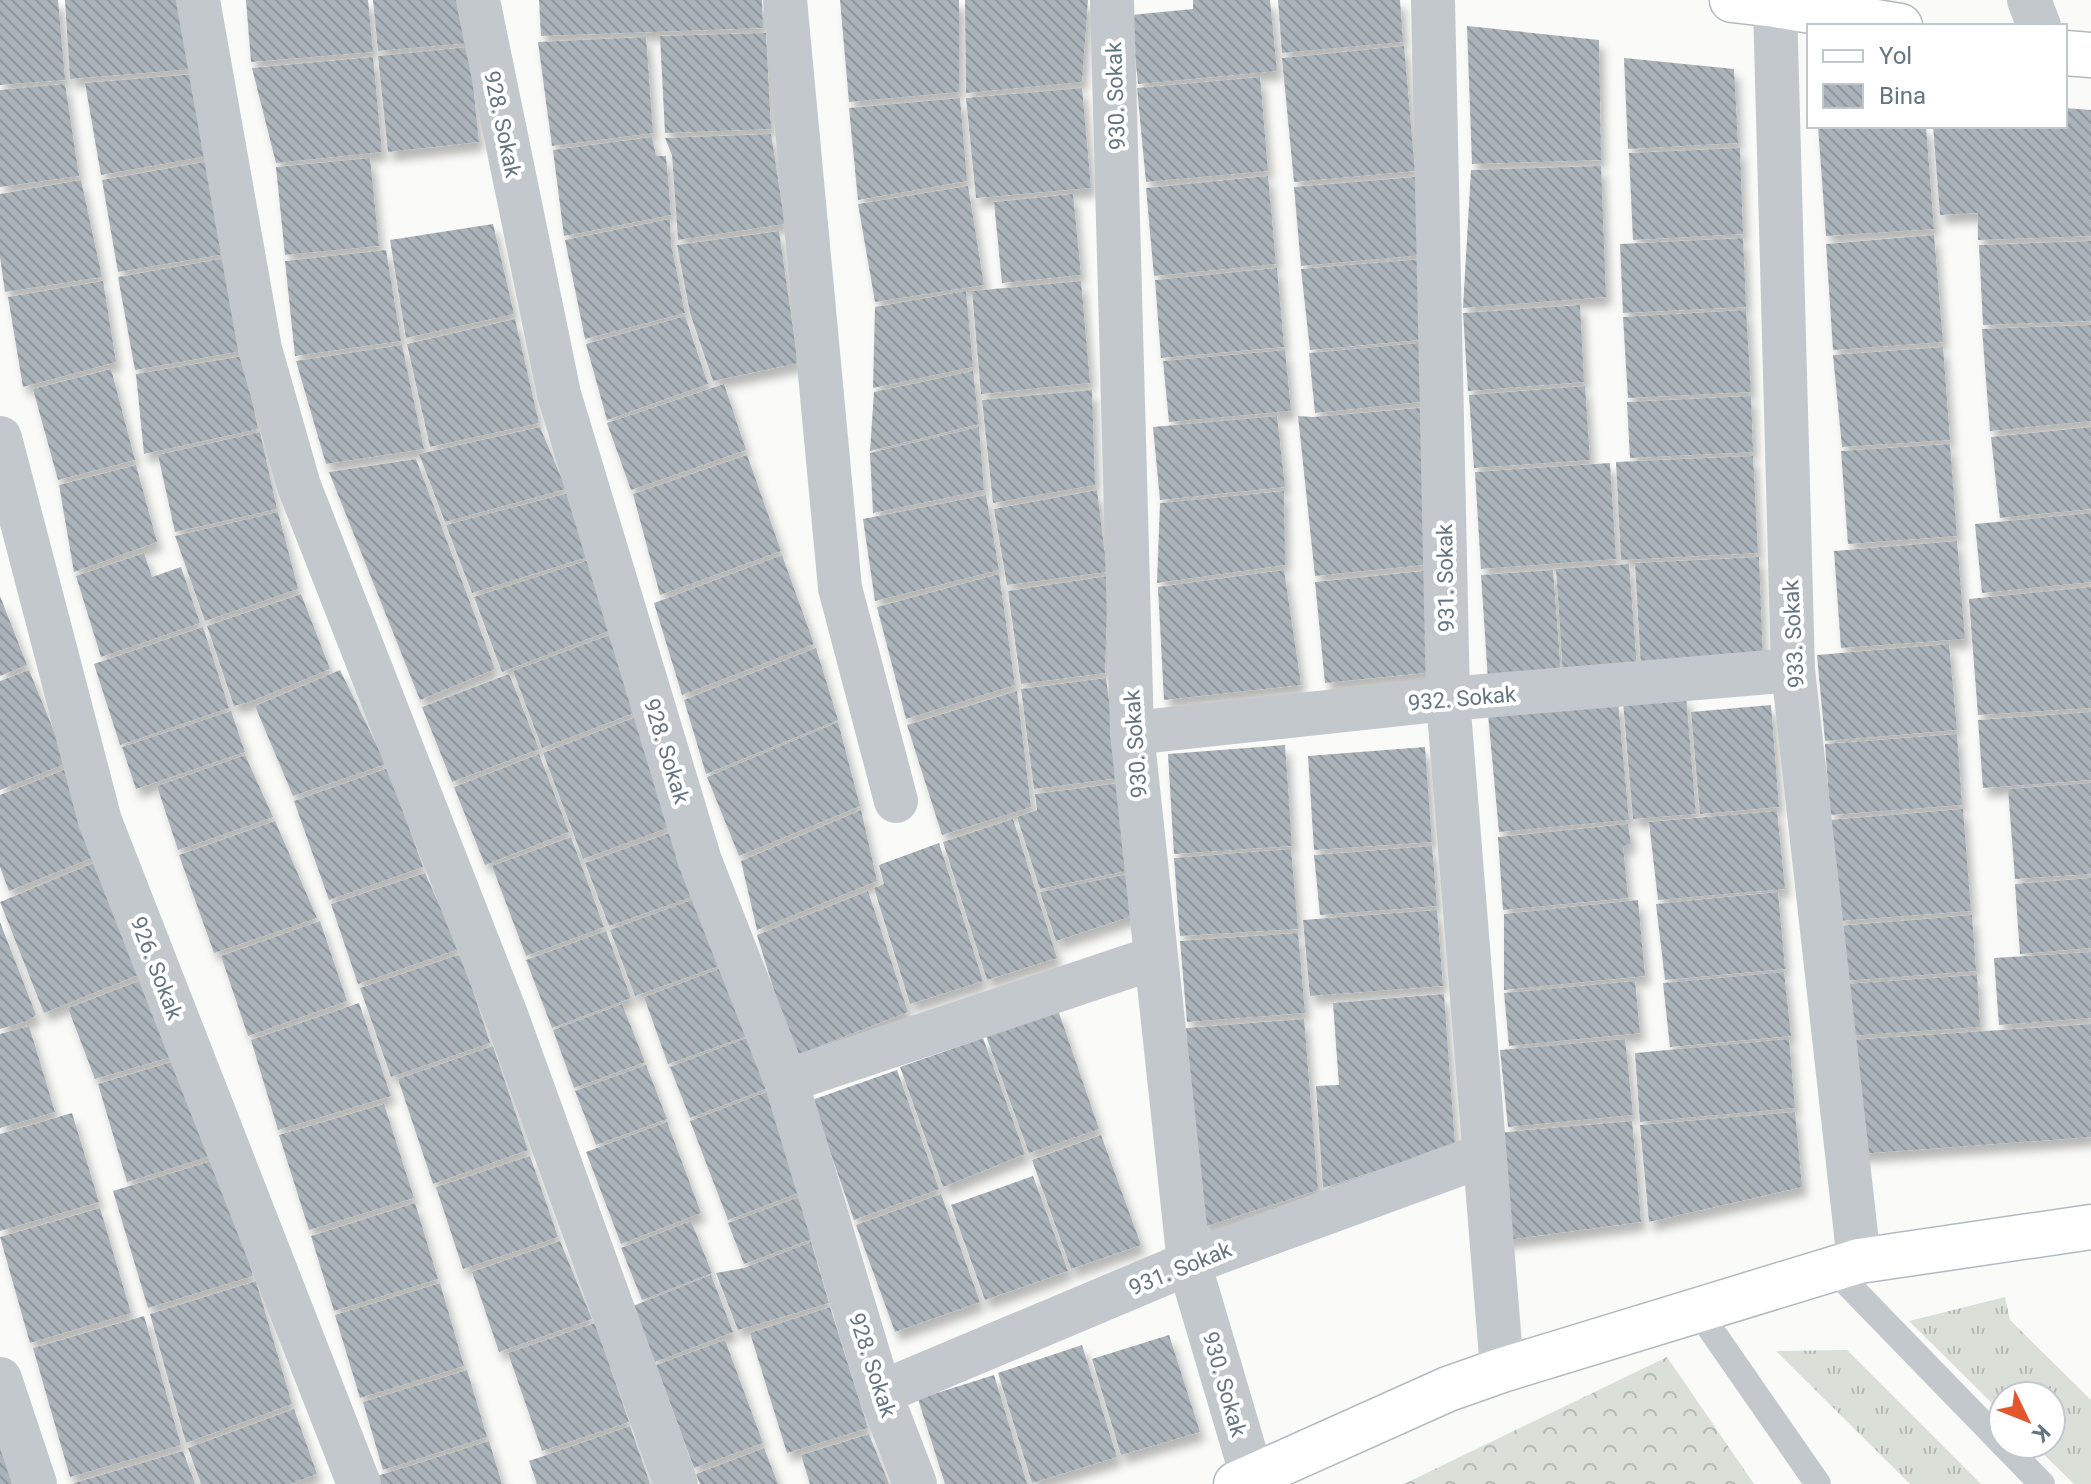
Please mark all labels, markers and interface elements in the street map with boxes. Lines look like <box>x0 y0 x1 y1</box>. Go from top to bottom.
legend <box>1807 24 2067 128</box>
street label: 930. Sokak <box>1101 41 1130 151</box>
text: Yol <box>1879 42 1912 70</box>
street label: 928. Sokak <box>479 69 526 180</box>
text: Bina <box>1879 82 1926 110</box>
street label: 931. Sokak <box>1432 523 1459 632</box>
street label: 933. Sokak <box>1778 578 1809 689</box>
street label: 932. Sokak <box>1407 681 1518 716</box>
street label: 930. Sokak <box>1119 688 1152 799</box>
street label: 928. Sokak <box>639 696 695 807</box>
street label: 926. Sokak <box>125 913 188 1024</box>
street label: 931. Sokak <box>1125 1236 1236 1300</box>
street label: 928. Sokak <box>844 1310 901 1421</box>
street label: 930. Sokak <box>1198 1329 1252 1440</box>
north arrow <box>1987 1380 2067 1460</box>
text: K <box>2027 1420 2055 1448</box>

